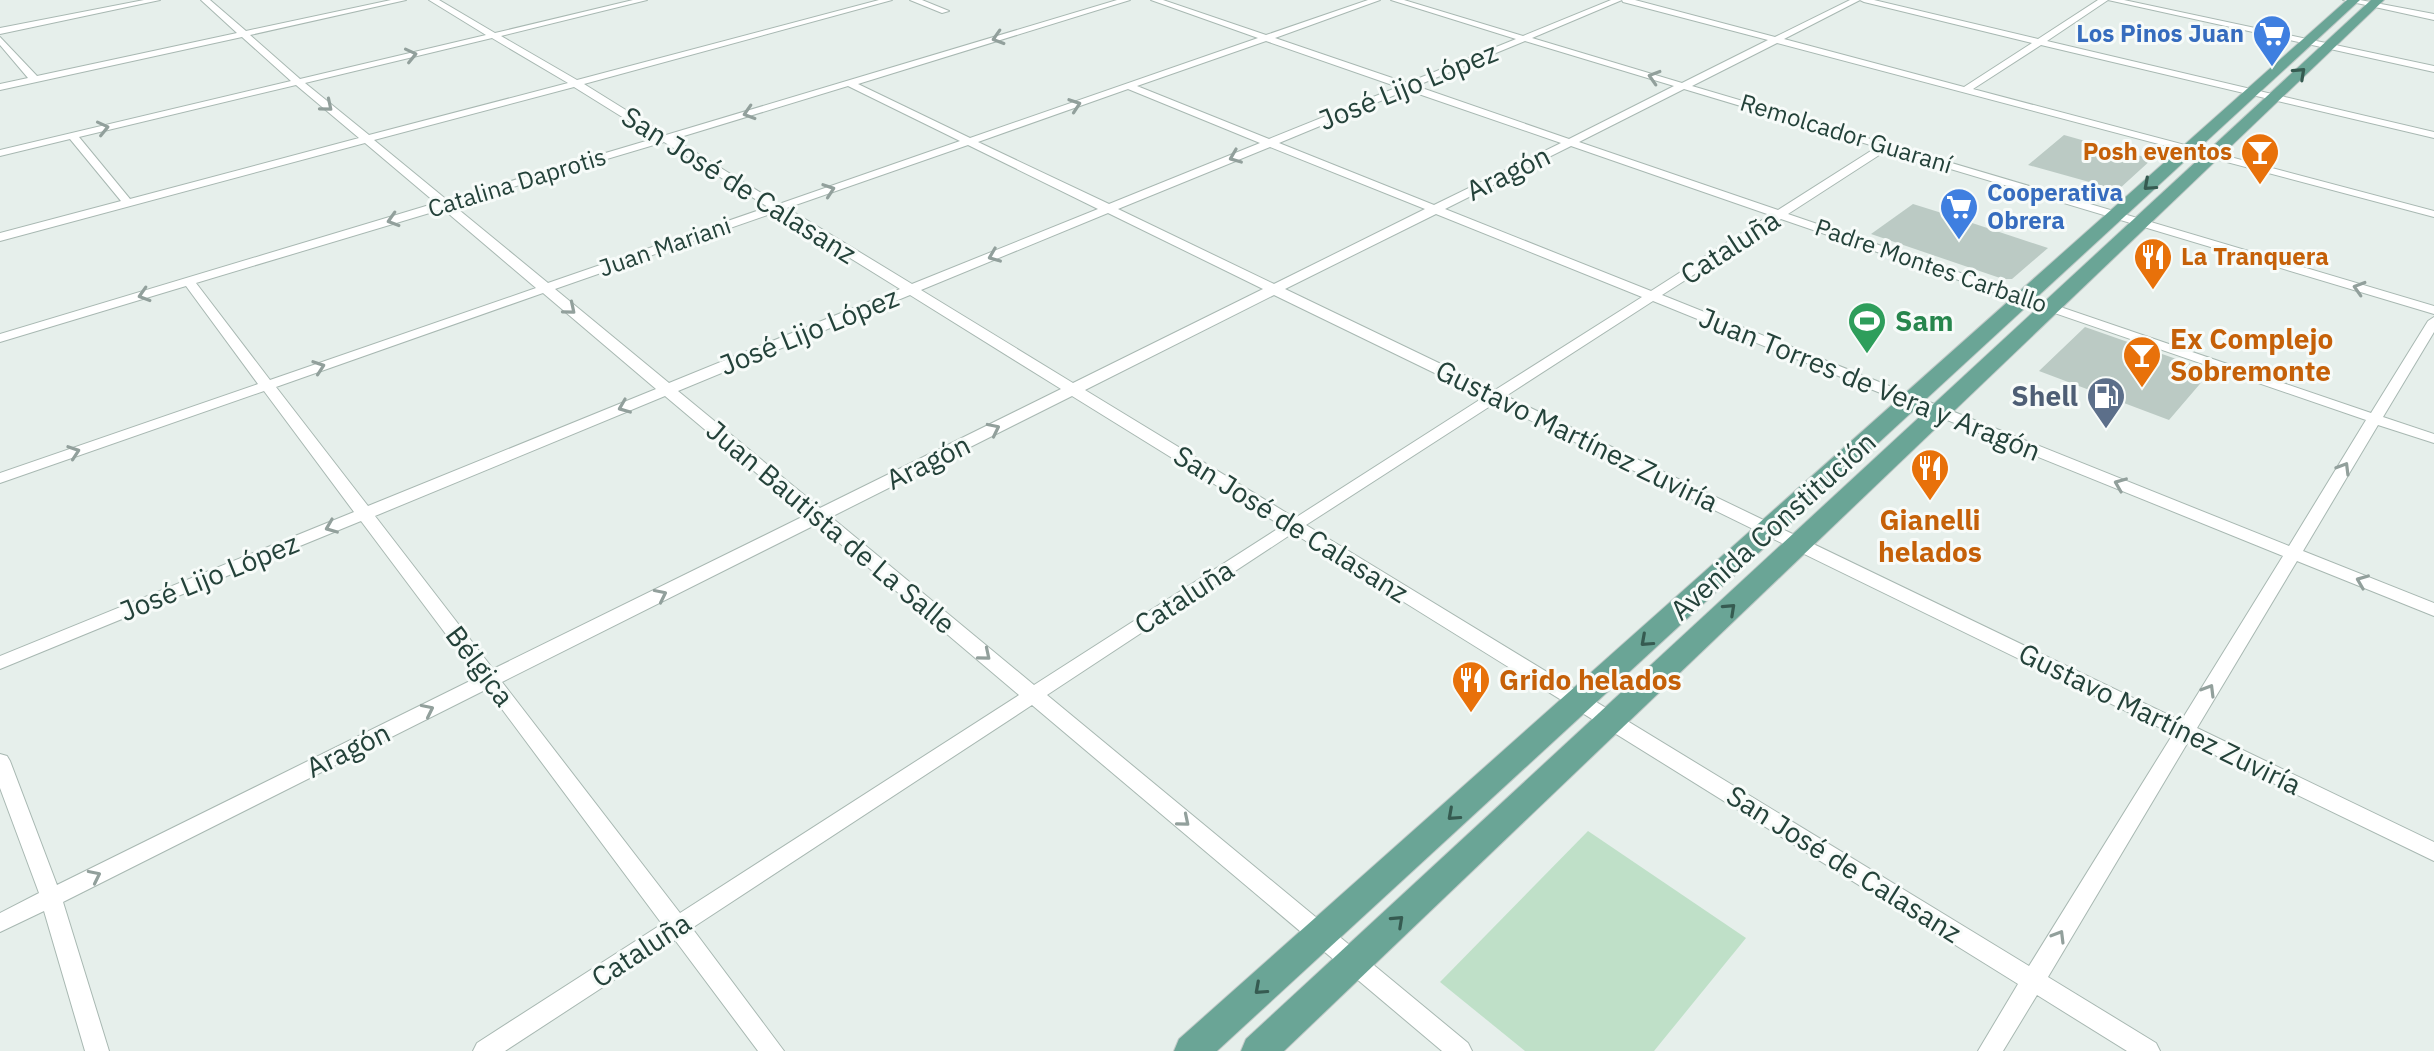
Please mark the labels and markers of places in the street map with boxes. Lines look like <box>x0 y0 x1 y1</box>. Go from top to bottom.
supermarket icon: Los Pinos Juan <box>2251 13 2293 68</box>
place label: Los Pinos Juan <box>2076 17 2244 49</box>
bar icon: Posh eventos <box>2239 131 2281 186</box>
place label: Posh eventos <box>2083 135 2232 167</box>
place label: Cooperativa Obrera <box>1987 176 2123 236</box>
supermarket icon: Cooperativa Obrera <box>1938 186 1980 241</box>
restaurant icon: La Tranquera <box>2132 236 2174 291</box>
place label: La Tranquera <box>2181 240 2329 272</box>
sports icon: Sam <box>1846 300 1888 355</box>
place label: Sam <box>1895 302 1953 339</box>
place label: Ex Complejo Sobremonte <box>2170 320 2333 389</box>
bar icon: Ex Complejo Sobremonte <box>2121 334 2163 389</box>
fuel station icon: Shell <box>2085 375 2127 430</box>
place label: Shell <box>2011 377 2078 414</box>
restaurant icon: Gianelli helados <box>1909 447 1951 502</box>
place label: Gianelli helados <box>1878 501 1982 570</box>
restaurant icon: Grido helados <box>1450 659 1492 714</box>
place label: Grido helados <box>1499 661 1682 698</box>

